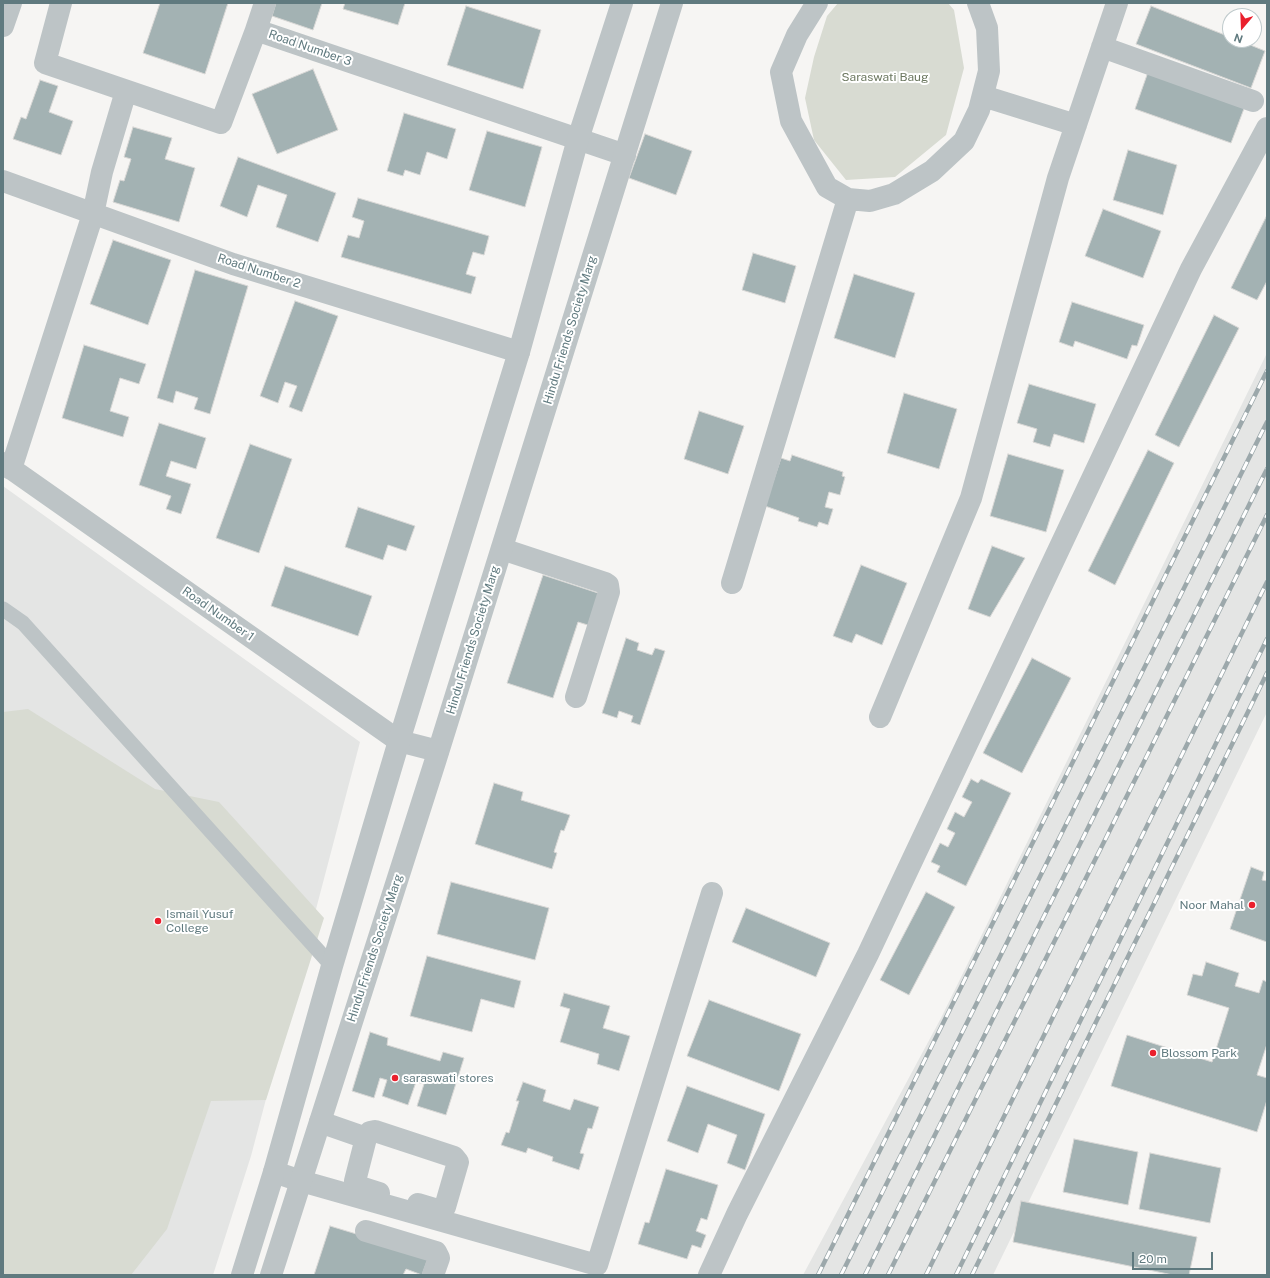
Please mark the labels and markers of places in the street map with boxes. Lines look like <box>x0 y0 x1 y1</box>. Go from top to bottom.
place label: Noor Mahal <box>1179 898 1244 912</box>
marker: Noor Mahal <box>1247 900 1257 910</box>
place label: Ismail Yusuf College <box>166 907 234 935</box>
marker: Ismail Yusuf College <box>153 916 163 926</box>
place label: Blossom Park <box>1161 1046 1237 1060</box>
marker: Blossom Park <box>1148 1048 1158 1058</box>
place label: saraswati stores <box>403 1071 494 1085</box>
marker: saraswati stores <box>390 1073 400 1083</box>

